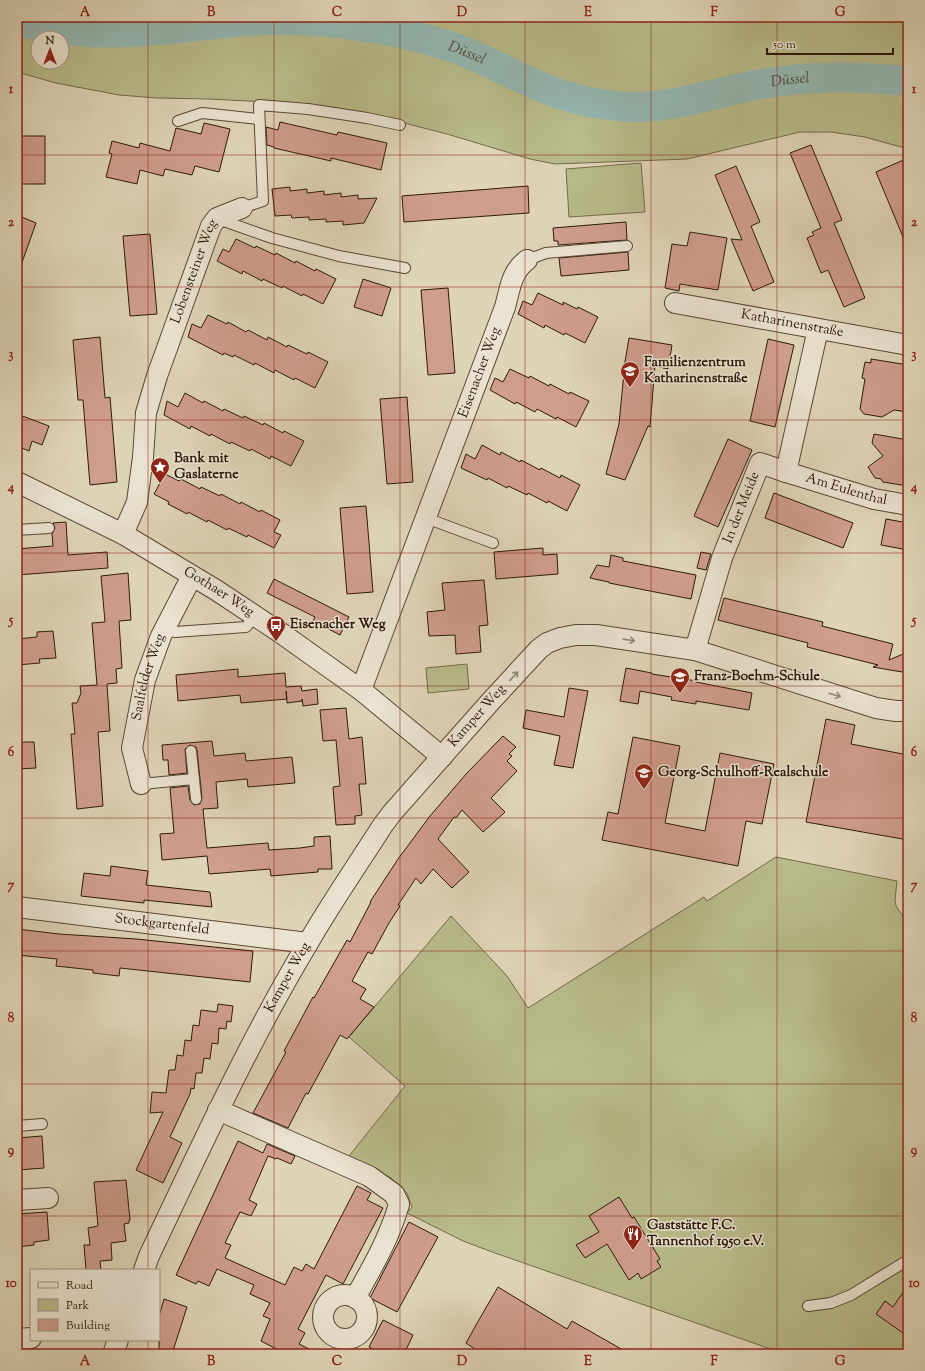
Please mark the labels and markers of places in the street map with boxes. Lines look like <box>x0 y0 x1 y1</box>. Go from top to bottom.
place label: Familienzentrum Katharinenstraße <box>644 353 748 389</box>
school or university icon: Familienzentrum Katharinenstraße <box>619 360 641 388</box>
place label: Bank mit Gaslaterne <box>174 449 239 485</box>
place icon: Bank mit Gaslaterne <box>149 456 171 484</box>
bus stop icon: Eisenacher Weg <box>265 614 287 642</box>
place label: Eisenacher Weg <box>290 615 386 635</box>
school or university icon: Franz-Boehm-Schule <box>669 666 691 694</box>
place label: Franz-Boehm-Schule <box>694 667 820 687</box>
school or university icon: Georg-Schulhoff-Realschule <box>633 762 655 790</box>
place label: Georg-Schulhoff-Realschule <box>658 763 829 783</box>
place label: Gaststätte F.C. Tannenhof 1950 e.V. <box>647 1216 765 1252</box>
restaurant icon: Gaststätte F.C. Tannenhof 1950 e.V. <box>622 1223 644 1251</box>

